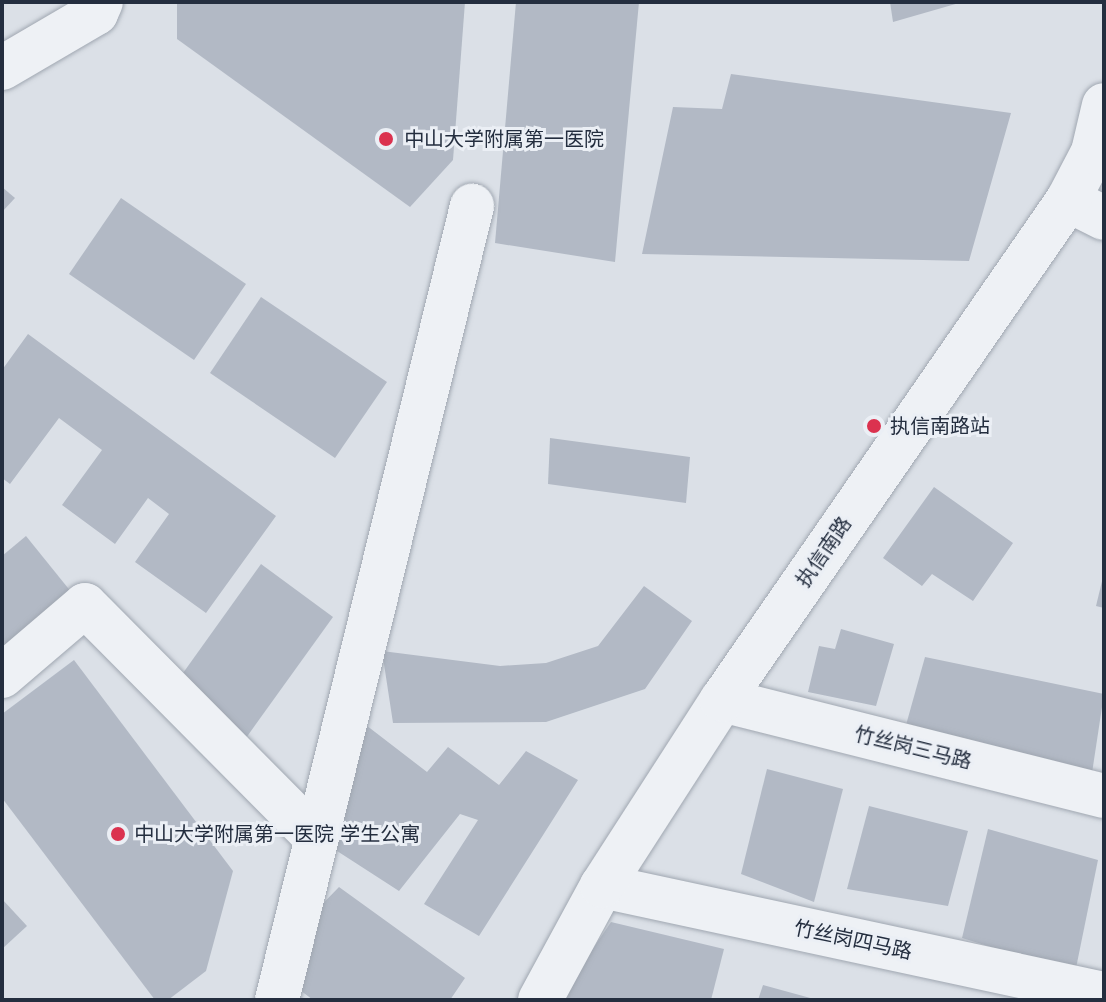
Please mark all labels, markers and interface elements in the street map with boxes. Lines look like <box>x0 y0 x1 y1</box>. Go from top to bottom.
place label: 中山大学附属第一医院 <box>404 127 604 151</box>
marker: 中山大学附属第一医院 <box>375 128 397 150</box>
place label: 执信南路站 <box>890 414 990 438</box>
marker: 执信南路站 <box>865 417 883 435</box>
street label: 执信南路 <box>791 512 857 592</box>
street label: 竹丝岗三马路 <box>852 722 974 774</box>
place label: 中山大学附属第一医院 学生公寓 <box>134 822 420 846</box>
marker: 中山大学附属第一医院 学生公寓 <box>109 825 127 843</box>
street label: 竹丝岗四马路 <box>792 916 914 964</box>

